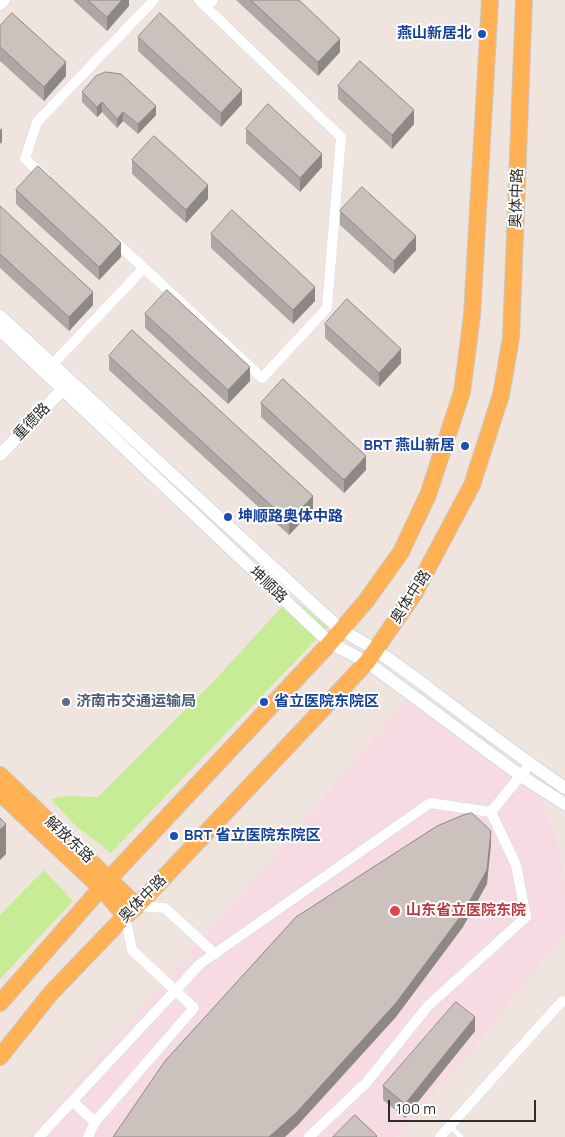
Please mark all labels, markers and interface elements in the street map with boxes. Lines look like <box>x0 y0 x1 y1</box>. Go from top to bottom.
place label: 燕山新居北 <box>397 25 472 43</box>
marker: 燕山新居北 <box>476 28 488 40</box>
street label: 奥体中路 <box>507 168 527 228</box>
street label: 重德路 <box>10 400 54 444</box>
place label: BRT 燕山新居 <box>364 437 455 455</box>
marker: BRT 燕山新居 <box>459 440 471 452</box>
place label: 坤顺路奥体中路 <box>238 508 343 526</box>
marker: 坤顺路奥体中路 <box>222 511 234 523</box>
street label: 坤顺路 <box>245 563 291 607</box>
street label: 奥体中路 <box>387 567 435 627</box>
place label: 济南市交通运输局 <box>76 693 196 711</box>
place label: 省立医院东院区 <box>274 693 379 711</box>
marker: 济南市交通运输局 <box>60 696 72 708</box>
marker: 省立医院东院区 <box>258 696 270 708</box>
street label: 解放东路 <box>41 813 97 867</box>
place label: BRT 省立医院东院区 <box>184 827 320 845</box>
marker: BRT 省立医院东院区 <box>168 830 180 842</box>
street label: 奥体中路 <box>115 871 171 927</box>
place label: 山东省立医院东院 <box>406 902 526 920</box>
marker: 山东省立医院东院 <box>388 904 402 918</box>
scale bar <box>390 1090 538 1122</box>
text: 100 m <box>396 1098 436 1119</box>

